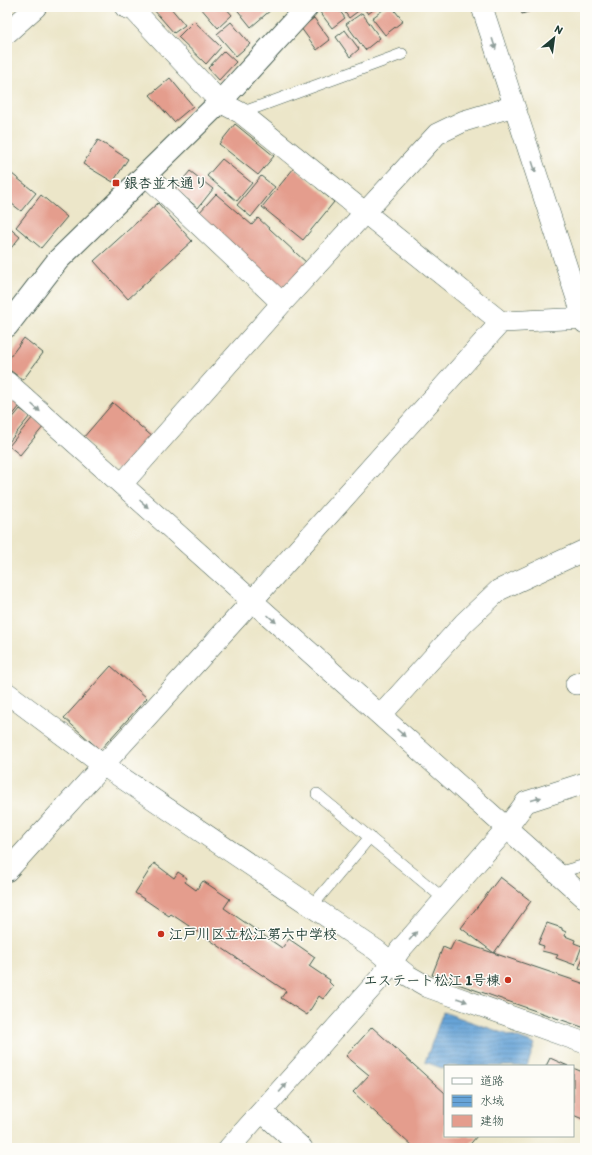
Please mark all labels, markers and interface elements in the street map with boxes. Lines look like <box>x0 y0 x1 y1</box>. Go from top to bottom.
north arrow <box>534 18 574 58</box>
text: N <box>552 22 565 37</box>
one-way arrow <box>491 38 497 50</box>
one-way arrow <box>532 162 538 174</box>
place label: 銀杏並木通り <box>124 175 208 192</box>
marker: 銀杏並木通り <box>111 178 121 188</box>
one-way arrow <box>31 404 41 413</box>
one-way arrow <box>139 499 149 509</box>
one-way arrow <box>267 614 277 623</box>
one-way arrow <box>396 728 406 737</box>
one-way arrow <box>531 796 543 802</box>
place label: 江戸川区立松江第六中学校 <box>169 926 337 943</box>
marker: 江戸川区立松江第六中学校 <box>156 929 166 939</box>
one-way arrow <box>408 930 417 941</box>
place label: エステート松江 1号棟 <box>364 972 501 989</box>
marker: エステート松江 1号棟 <box>503 975 513 985</box>
one-way arrow <box>456 997 468 1003</box>
legend <box>444 1065 574 1137</box>
text: 道路 <box>480 1074 504 1088</box>
one-way arrow <box>278 1083 288 1093</box>
text: 水域 <box>480 1094 504 1108</box>
text: 建物 <box>480 1114 504 1128</box>

